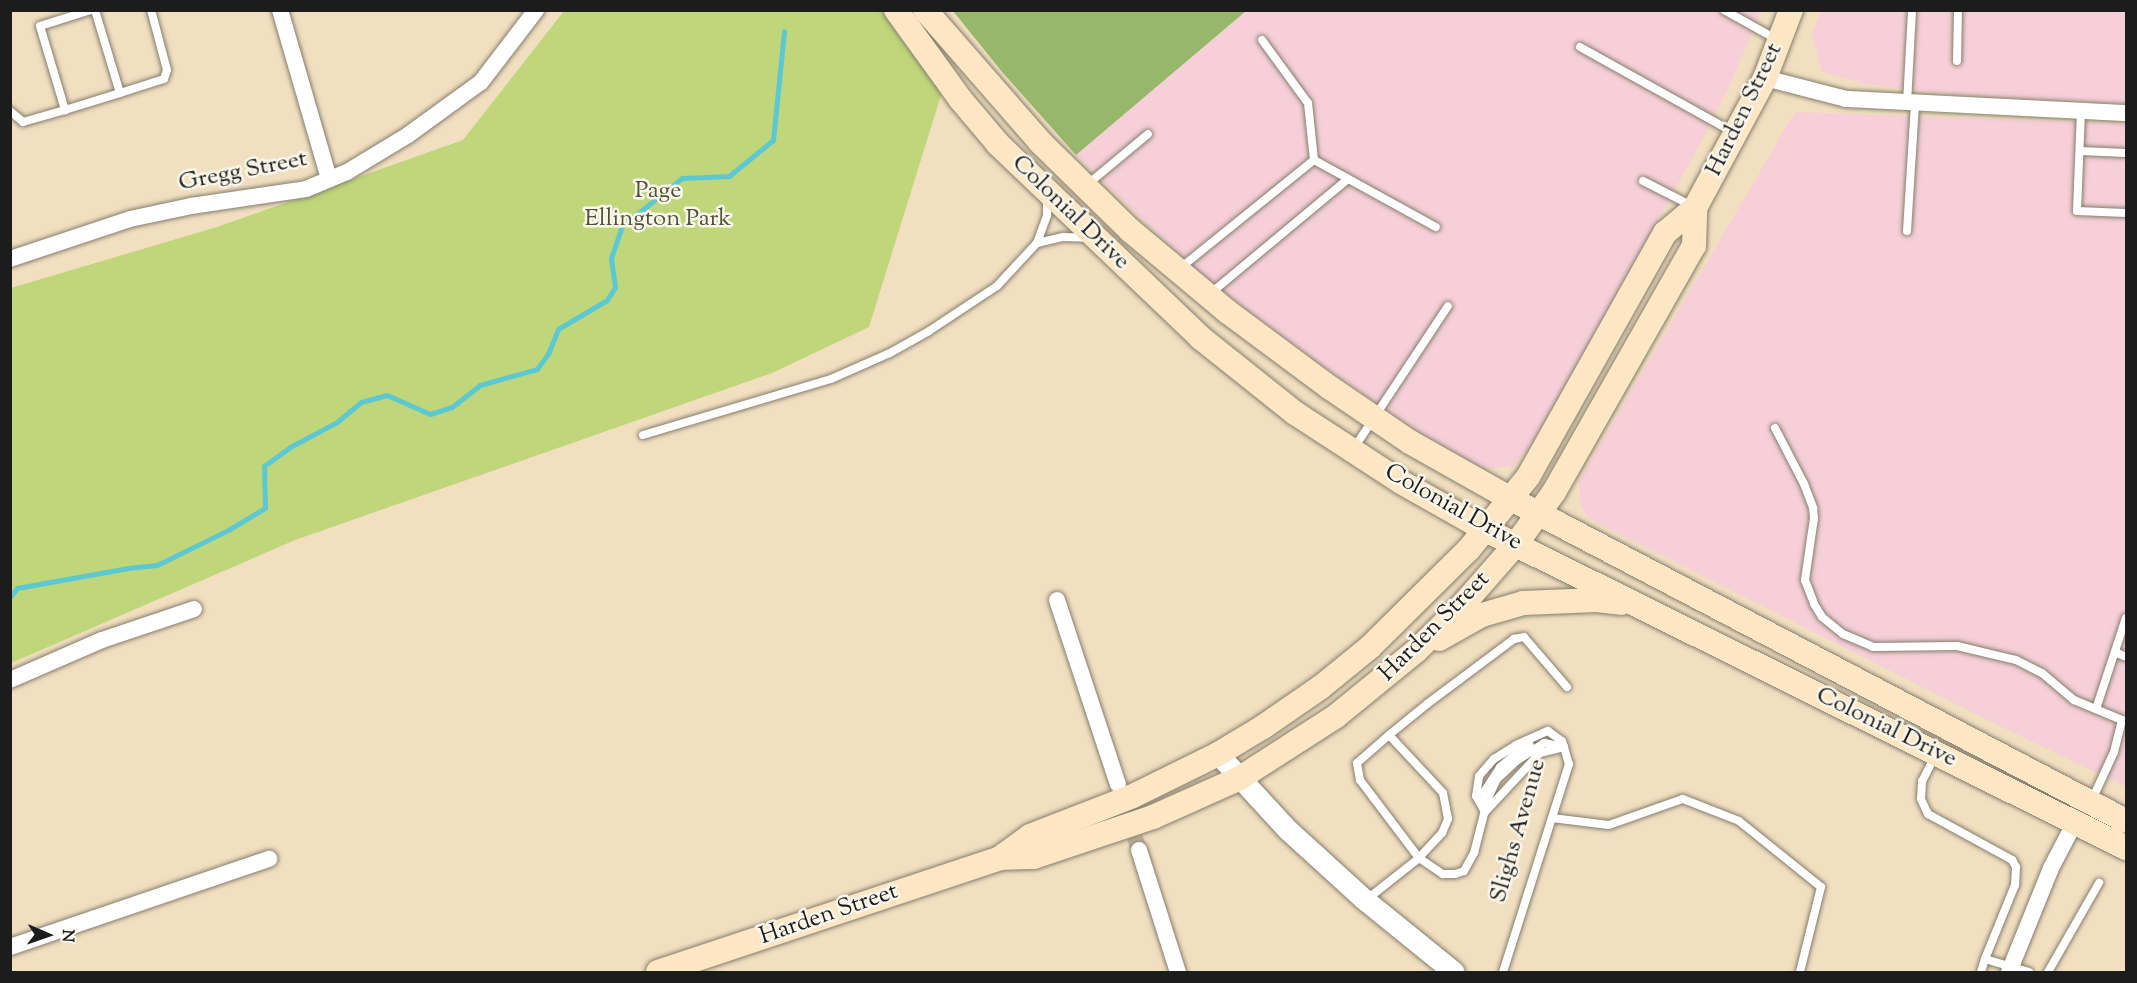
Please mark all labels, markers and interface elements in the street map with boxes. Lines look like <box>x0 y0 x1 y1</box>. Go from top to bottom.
street label: Harden Street <box>1700 39 1790 181</box>
street label: Gregg Street <box>176 145 310 199</box>
street label: Colonial Drive <box>1005 150 1135 276</box>
park label: Page Ellington Park <box>585 178 731 234</box>
street label: Colonial Drive <box>1379 458 1527 558</box>
street label: Harden Street <box>1374 566 1496 688</box>
street label: Colonial Drive <box>1811 682 1961 774</box>
street label: Slighs Avenue <box>1485 756 1553 906</box>
street label: Harden Street <box>756 878 902 952</box>
north arrow <box>18 905 78 965</box>
text: N <box>55 929 78 942</box>

